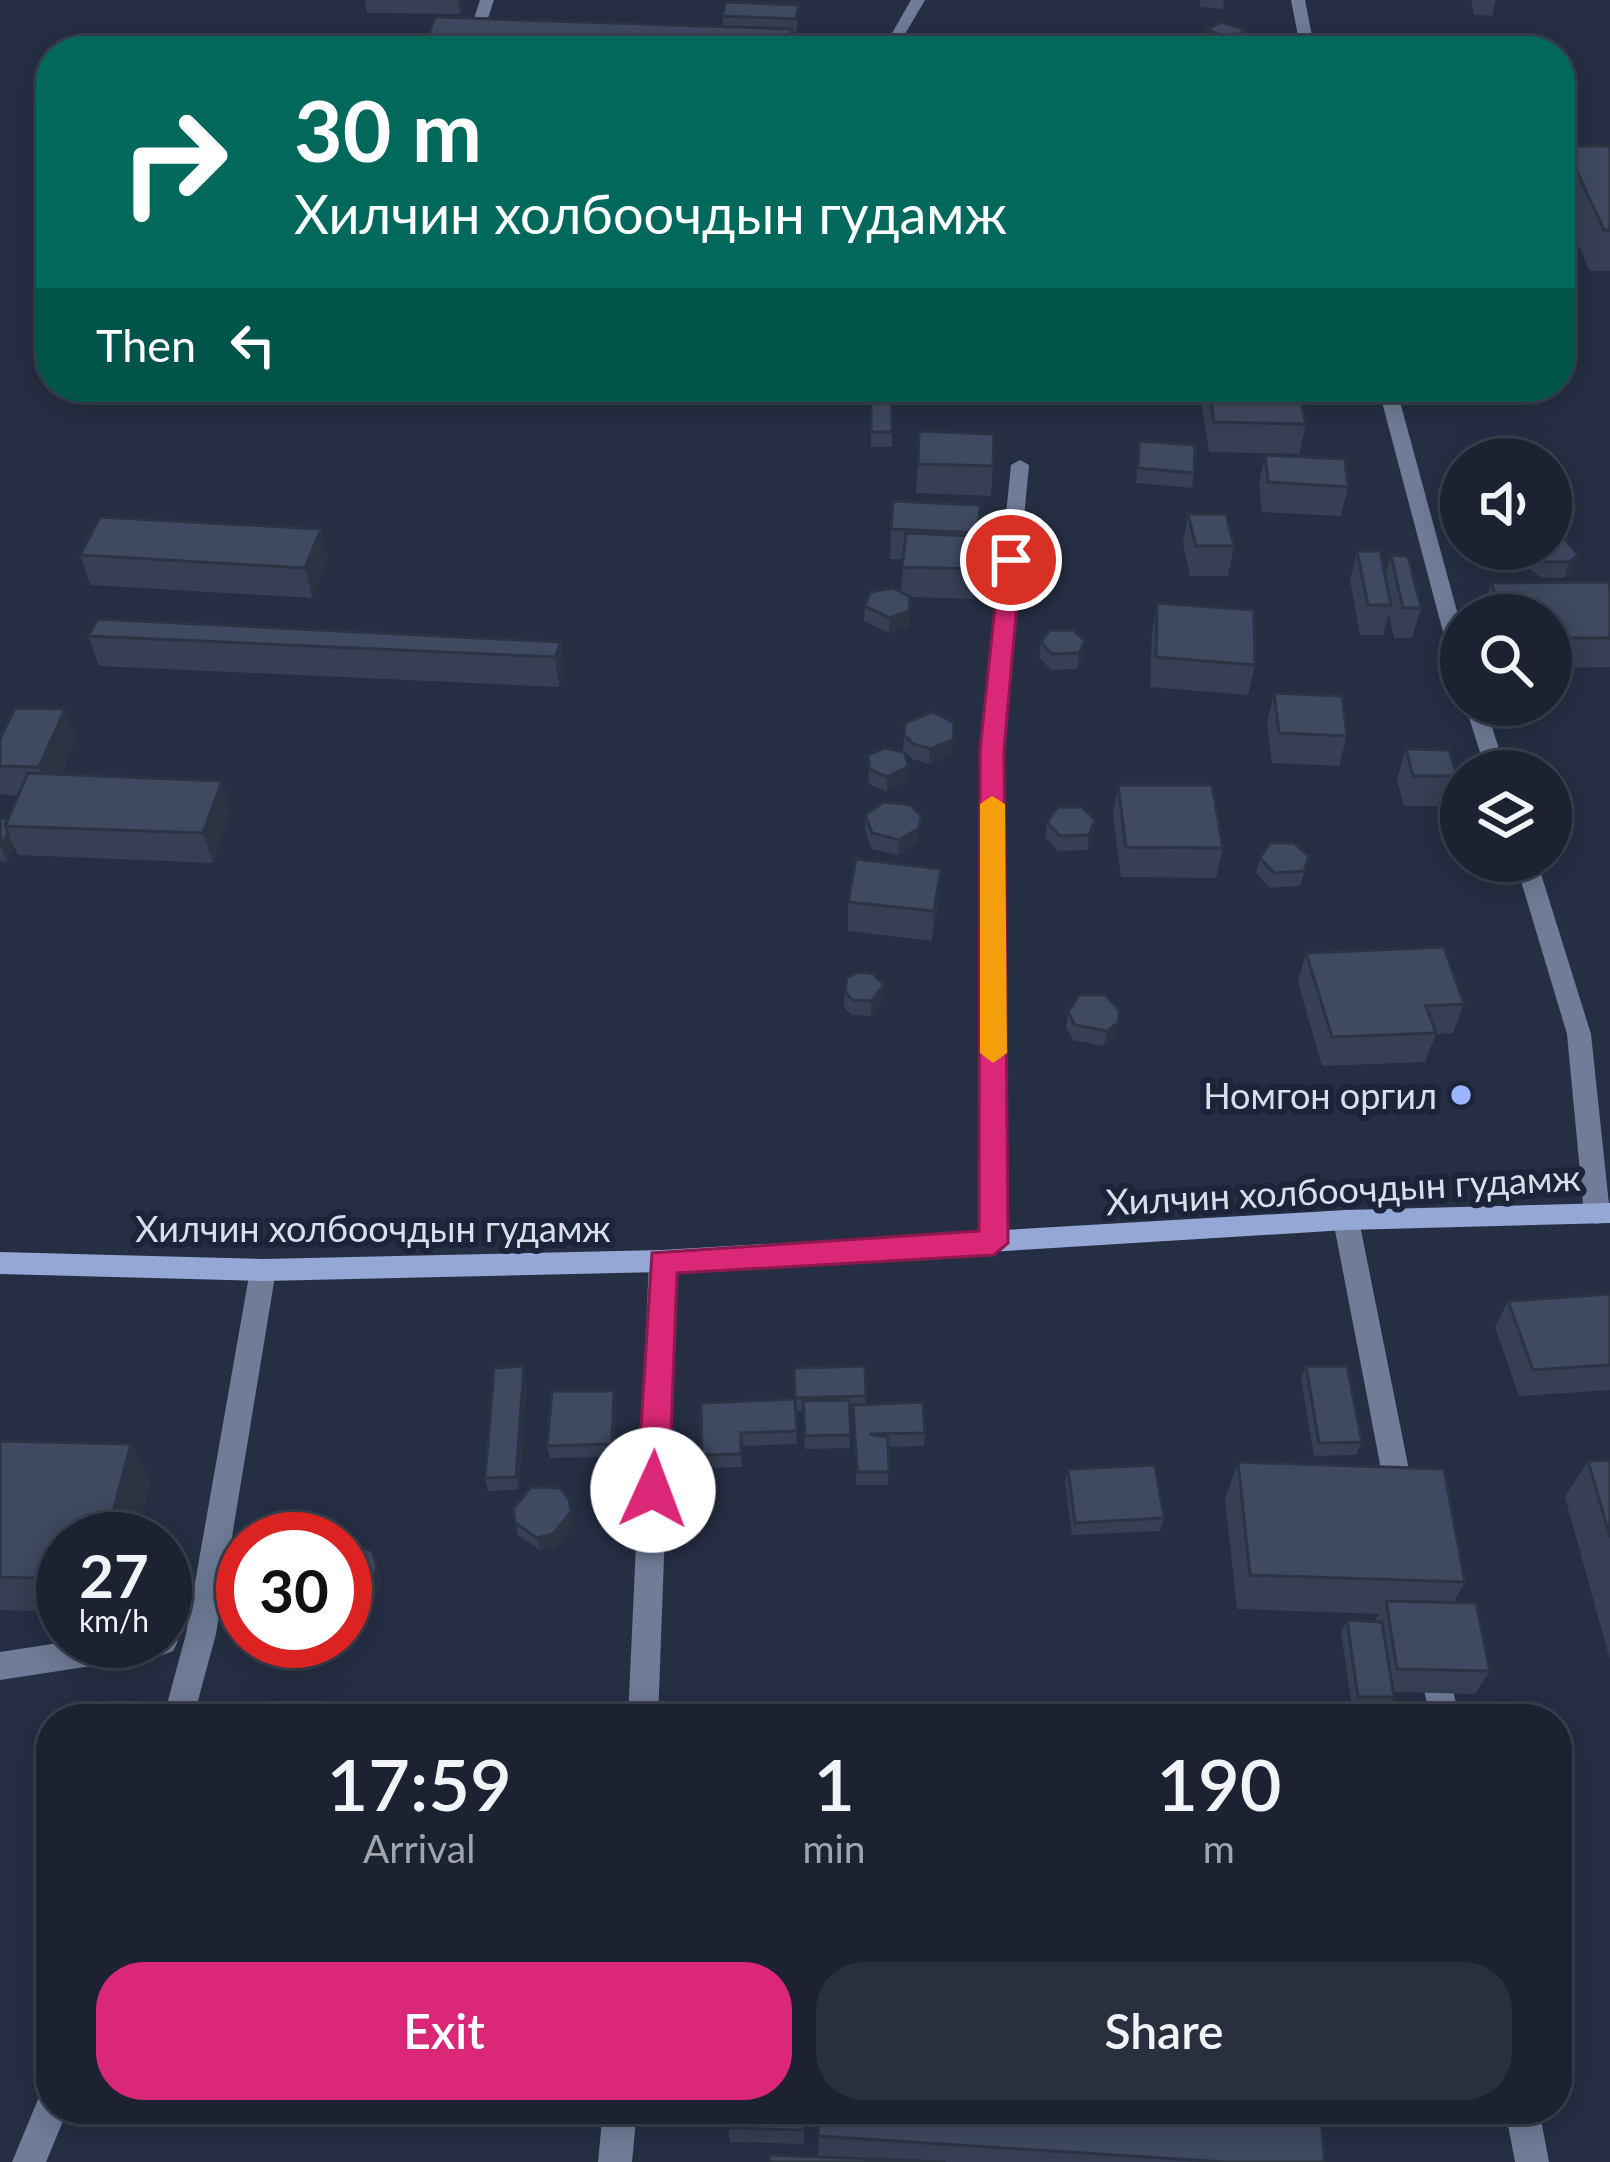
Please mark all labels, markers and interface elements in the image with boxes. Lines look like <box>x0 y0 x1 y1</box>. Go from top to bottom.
text: 30 m <box>294 79 482 180</box>
icon: right <box>96 84 252 240</box>
text: Хилчин холбоочдын гудамж <box>294 181 1007 246</box>
icon: left <box>220 312 286 378</box>
text: Then <box>96 318 196 372</box>
map controls <box>1440 438 1572 882</box>
button: sound <box>1440 438 1572 570</box>
pin <box>960 509 1062 611</box>
icon: arrive <box>978 527 1044 593</box>
button: search <box>1440 594 1572 726</box>
button: layers <box>1440 750 1572 882</box>
place label: Номгон оргил <box>1203 1073 1437 1117</box>
marker: Номгон оргил <box>1448 1082 1474 1108</box>
street label: Хилчин холбоочдын гудамж <box>1105 1155 1581 1223</box>
street label: Хилчин холбоочдын гудамж <box>135 1206 611 1250</box>
position arrow <box>590 1427 716 1553</box>
speed limit sign: 30 <box>216 1512 372 1668</box>
text: 27 <box>79 1539 149 1611</box>
text: km/h <box>79 1602 149 1638</box>
text: 17:59 <box>327 1740 512 1826</box>
text: 1 <box>813 1740 855 1826</box>
text: 190 <box>1156 1740 1281 1826</box>
text: Arrival <box>363 1825 475 1871</box>
text: min <box>802 1825 866 1871</box>
text: m <box>1203 1825 1235 1871</box>
button: Exit <box>96 1962 792 2100</box>
button: Share <box>816 1962 1512 2100</box>

